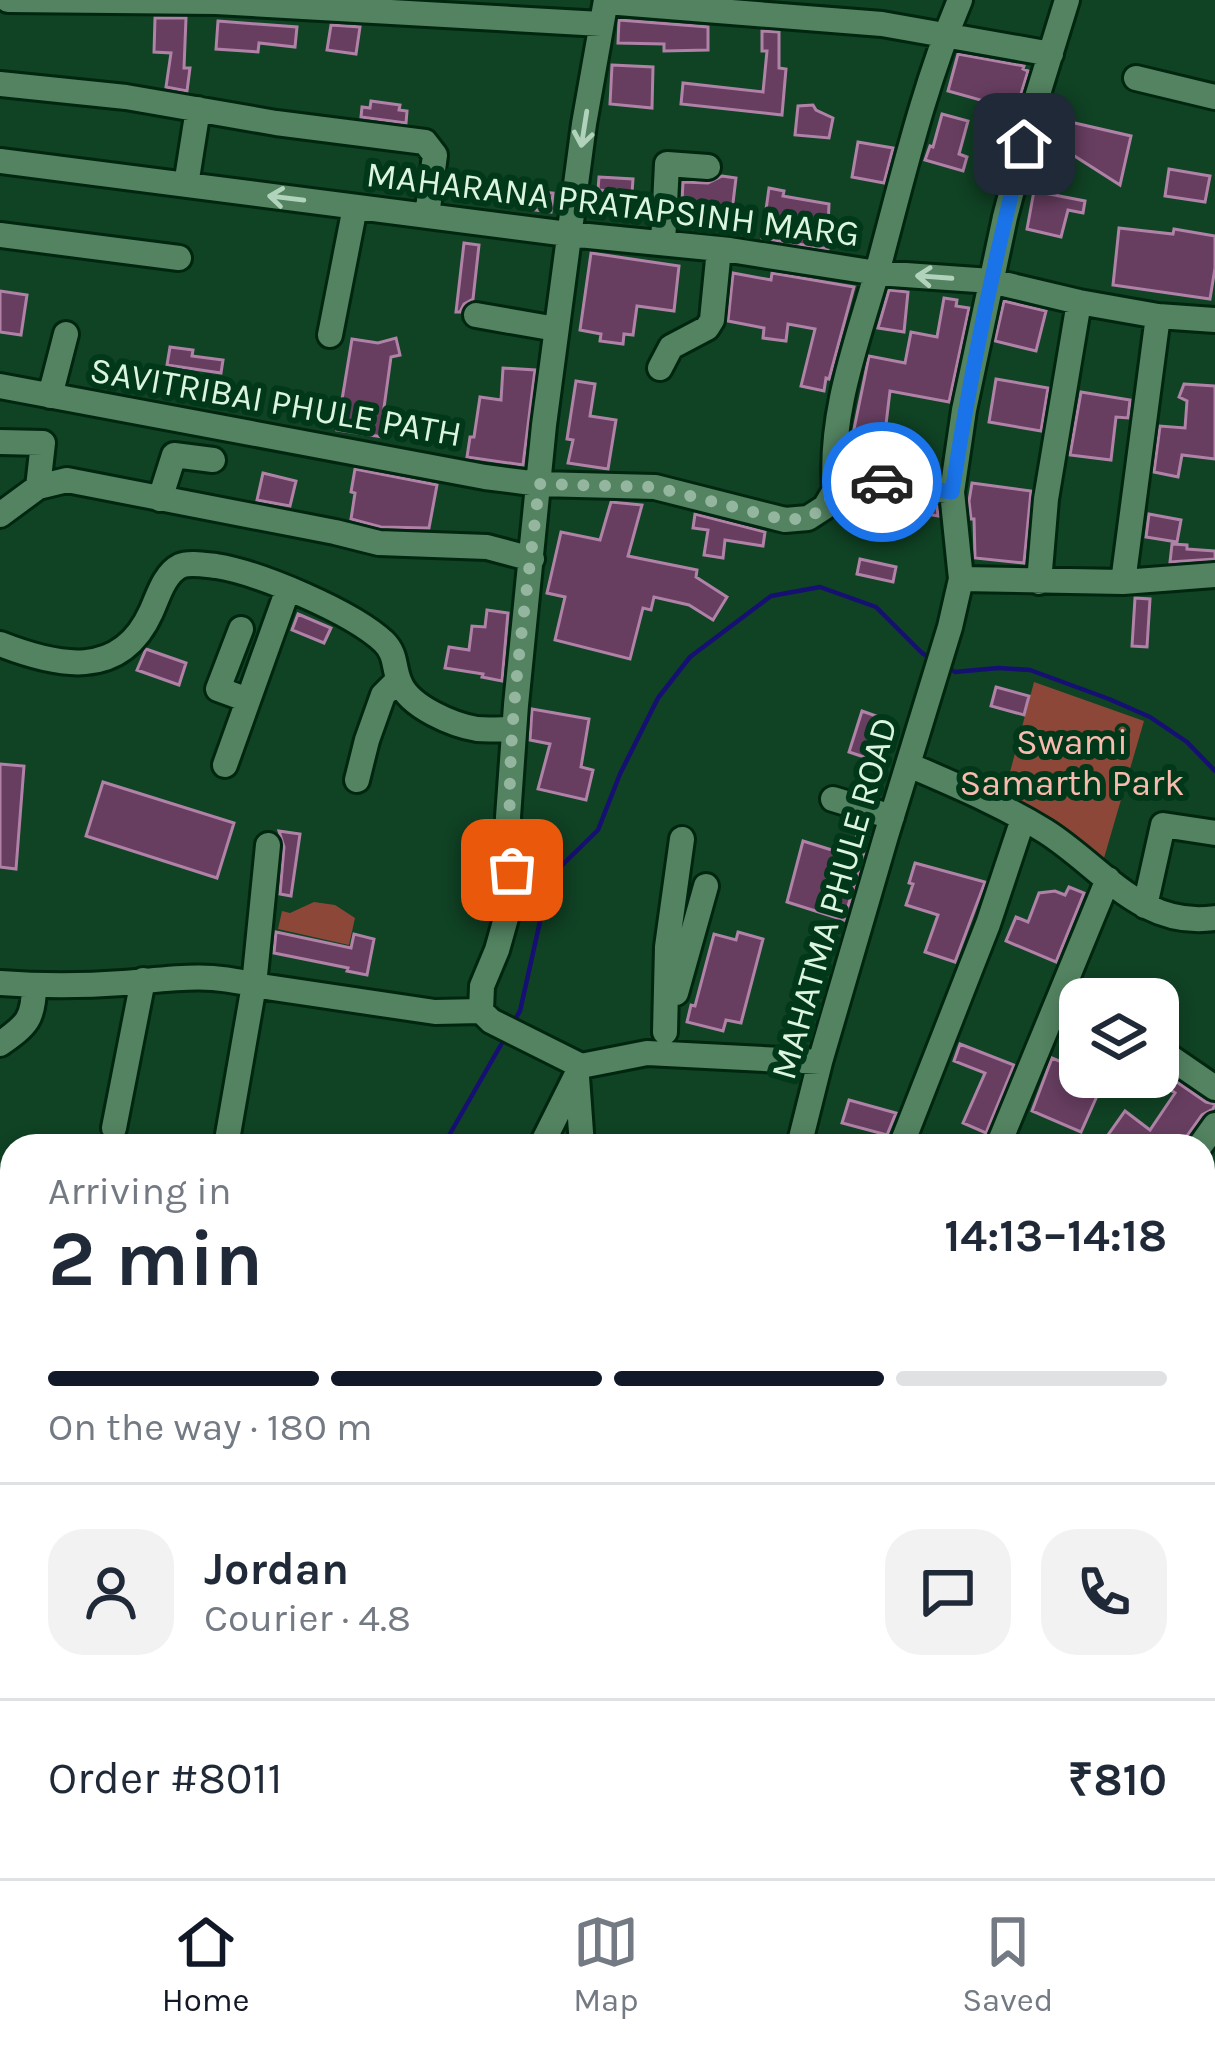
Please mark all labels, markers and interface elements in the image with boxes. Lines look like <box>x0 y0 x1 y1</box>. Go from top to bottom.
pin <box>973 93 1075 195</box>
one-way arrow <box>571 109 594 148</box>
icon: home <box>991 111 1057 177</box>
street label: MAHARANA PRATAPSINH MARG <box>364 153 862 255</box>
one-way arrow <box>267 186 306 208</box>
one-way arrow <box>915 265 954 288</box>
street label: SAVITRIBAI PHULE PATH <box>87 349 465 455</box>
courier <box>822 422 942 542</box>
icon: car <box>849 449 915 515</box>
street label: MAHATMA PHULE ROAD <box>762 712 906 1084</box>
park label: Swami Samarth Park <box>960 721 1184 804</box>
pin <box>461 819 563 921</box>
icon: bag <box>479 837 545 903</box>
map controls <box>1059 978 1179 1098</box>
button: layers <box>1059 978 1179 1098</box>
text: Arriving in <box>48 1168 231 1214</box>
text: 14:13–14:18 <box>944 1210 1167 1262</box>
text: 2 min <box>48 1213 263 1305</box>
text: On the way · 180 m <box>48 1404 373 1450</box>
button: person <box>48 1529 174 1655</box>
button: chat <box>885 1529 1011 1655</box>
button: phone <box>1041 1529 1167 1655</box>
text: Jordan <box>204 1543 349 1595</box>
text: Courier · 4.8 <box>204 1595 411 1641</box>
text: Order #8011 <box>48 1752 282 1804</box>
text: ₹810 <box>1068 1754 1167 1806</box>
tab: Home <box>162 1909 250 2019</box>
tab: Map <box>573 1909 639 2019</box>
tab: Saved <box>962 1909 1053 2019</box>

